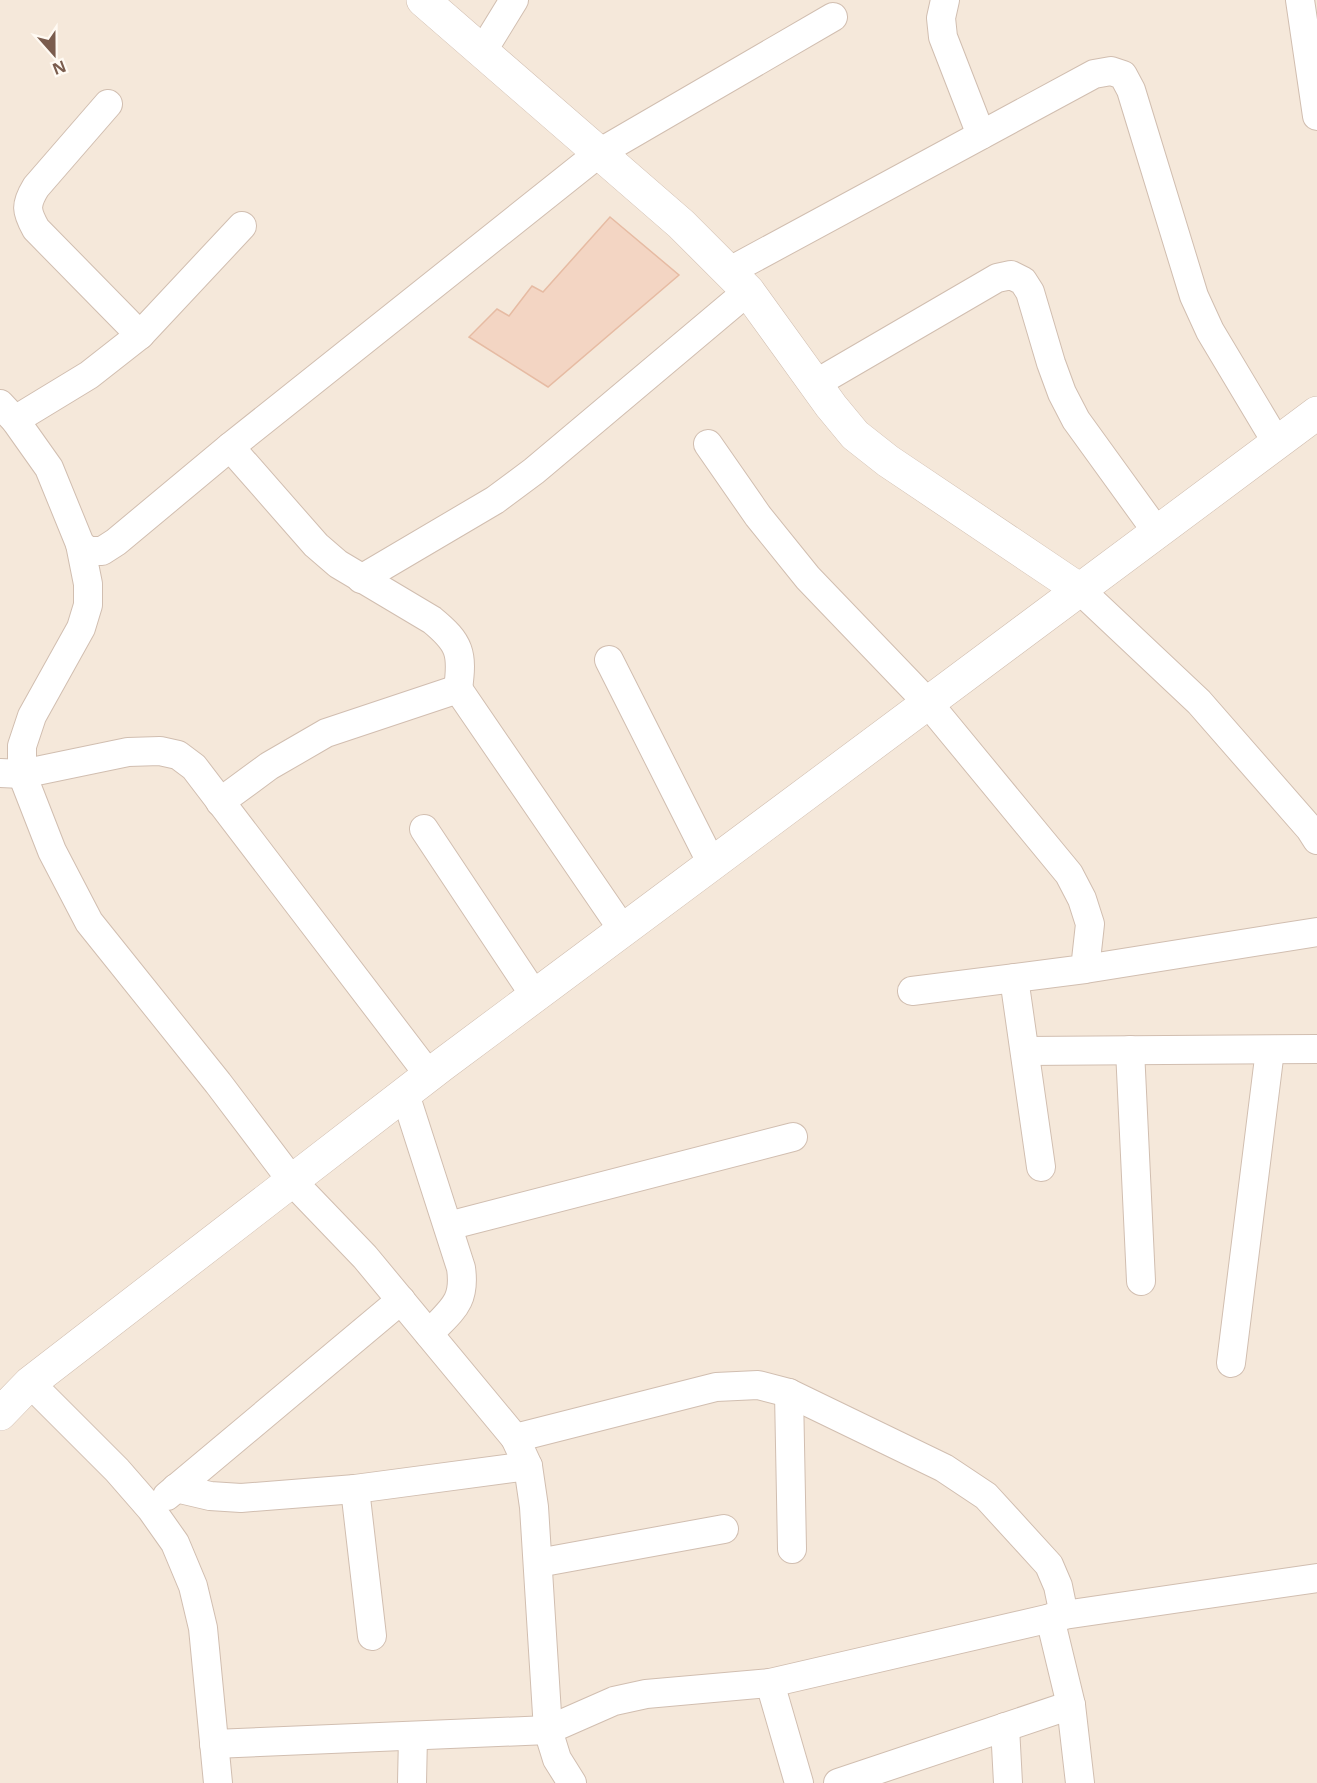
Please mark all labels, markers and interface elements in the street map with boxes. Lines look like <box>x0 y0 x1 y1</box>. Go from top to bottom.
north arrow <box>24 24 84 84</box>
text: N <box>49 55 69 81</box>

